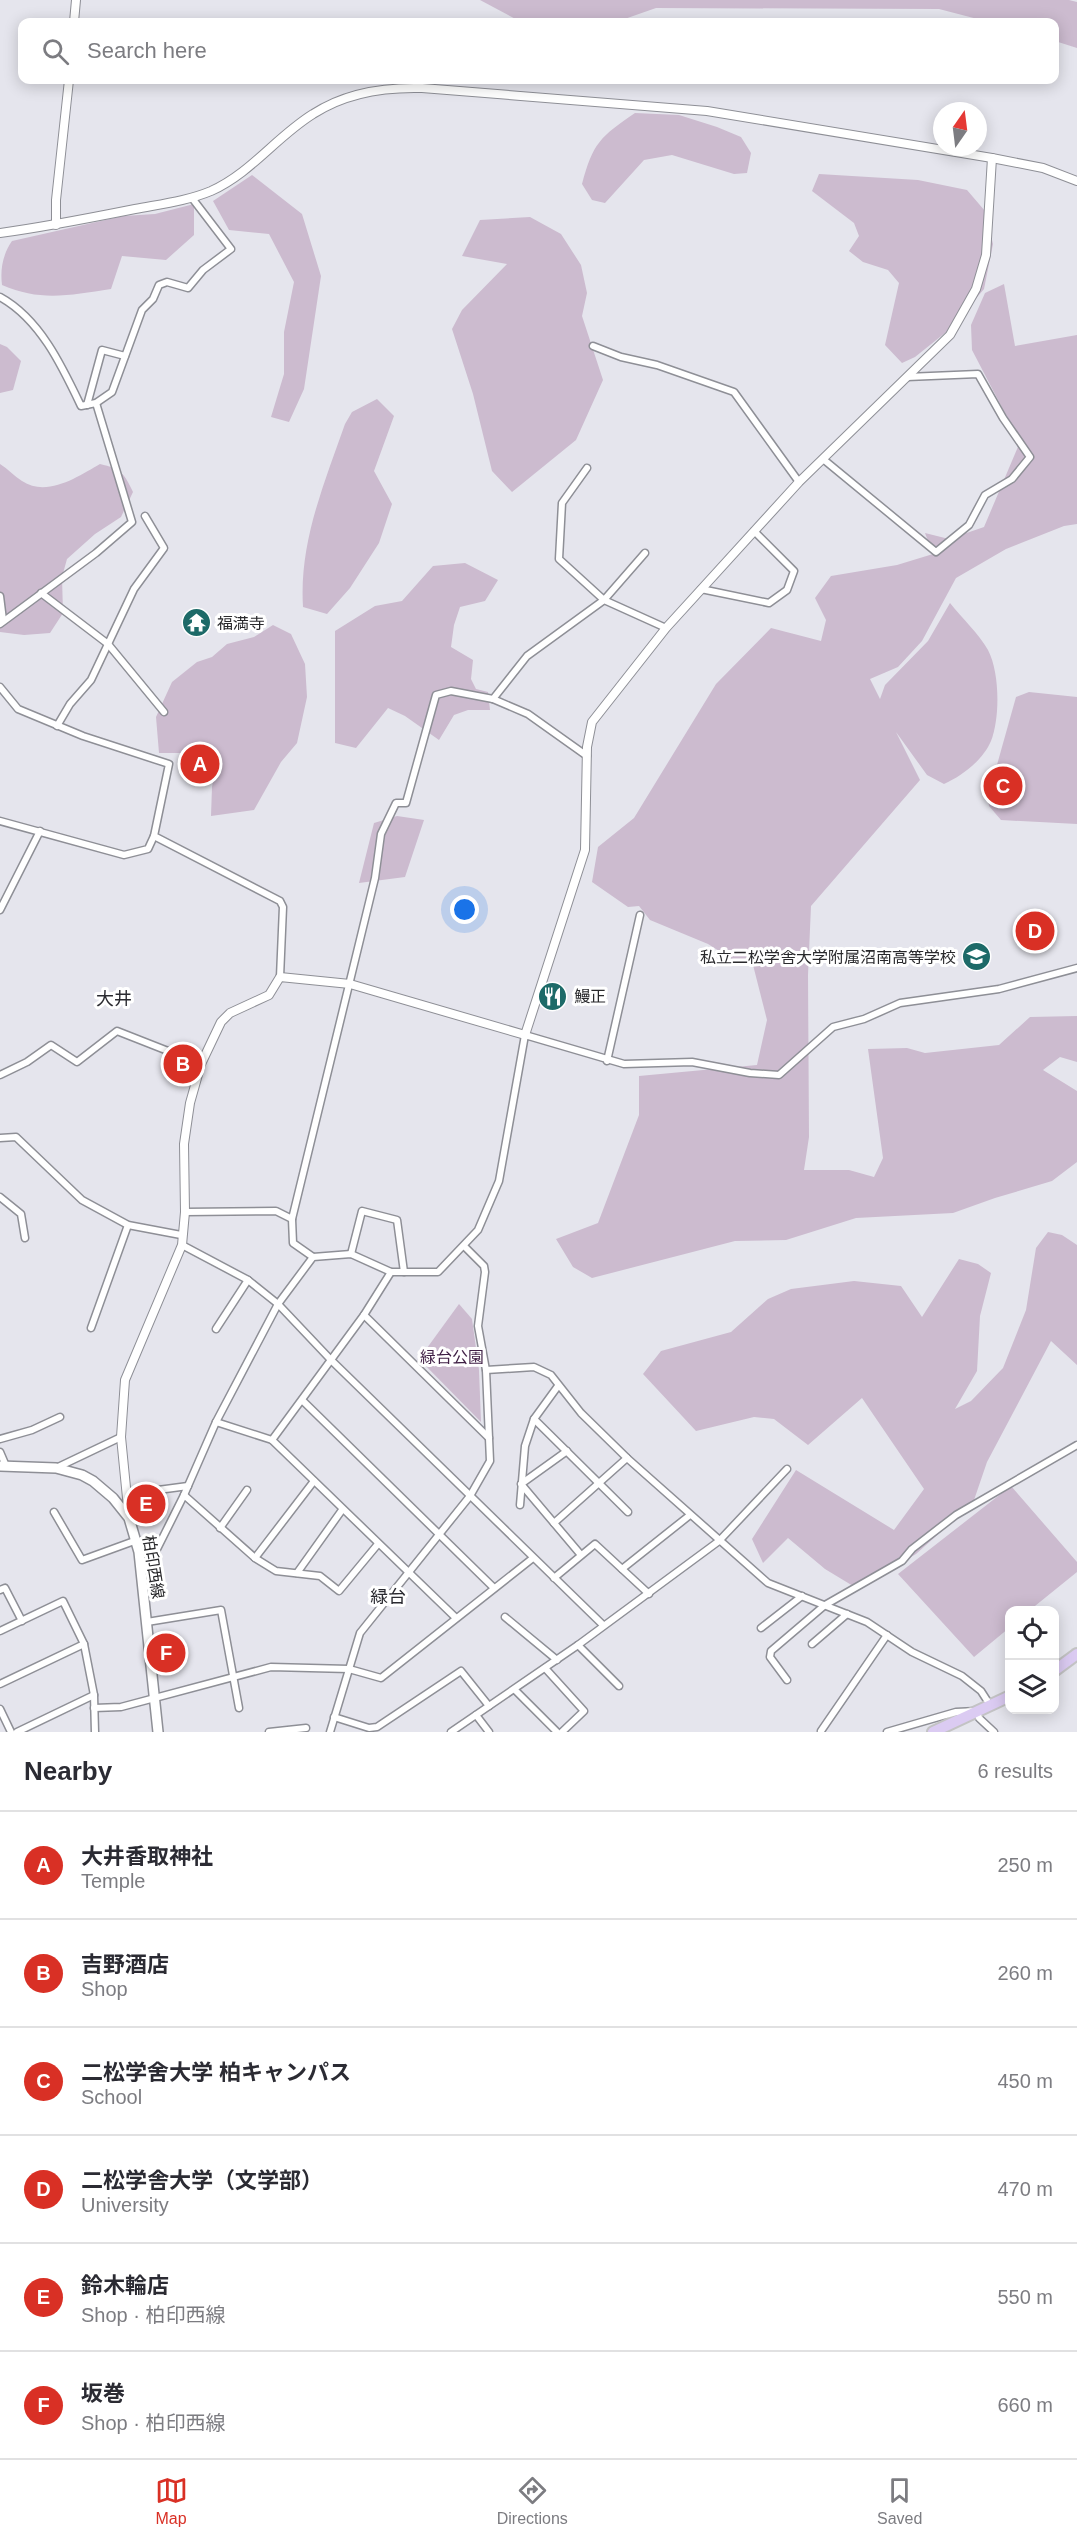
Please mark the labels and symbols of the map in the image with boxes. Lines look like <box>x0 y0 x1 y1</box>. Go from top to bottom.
north arrow <box>933 102 987 156</box>
temple icon: 福満寺 <box>180 607 212 639</box>
place label: 福満寺 <box>217 615 265 632</box>
pin: A <box>180 742 220 786</box>
pin: C <box>984 764 1022 808</box>
your location <box>450 895 479 924</box>
pin: D <box>1016 908 1054 954</box>
school or university icon: 私立二松学舎大学附属沼南高等学校 <box>961 941 993 973</box>
place label: 私立二松学舎大学附属沼南高等学校 <box>700 949 956 966</box>
restaurant icon: 鰻正 <box>537 980 569 1012</box>
place label: 鰻正 <box>574 988 606 1005</box>
district label: 大井 <box>96 989 132 1009</box>
pin: B <box>164 1042 202 1086</box>
park label: 緑台公園 <box>420 1349 484 1366</box>
pin: E <box>126 1482 166 1526</box>
street label: 柏印西線 <box>140 1534 167 1600</box>
district label: 緑台 <box>370 1587 406 1607</box>
pin: F <box>146 1630 186 1676</box>

